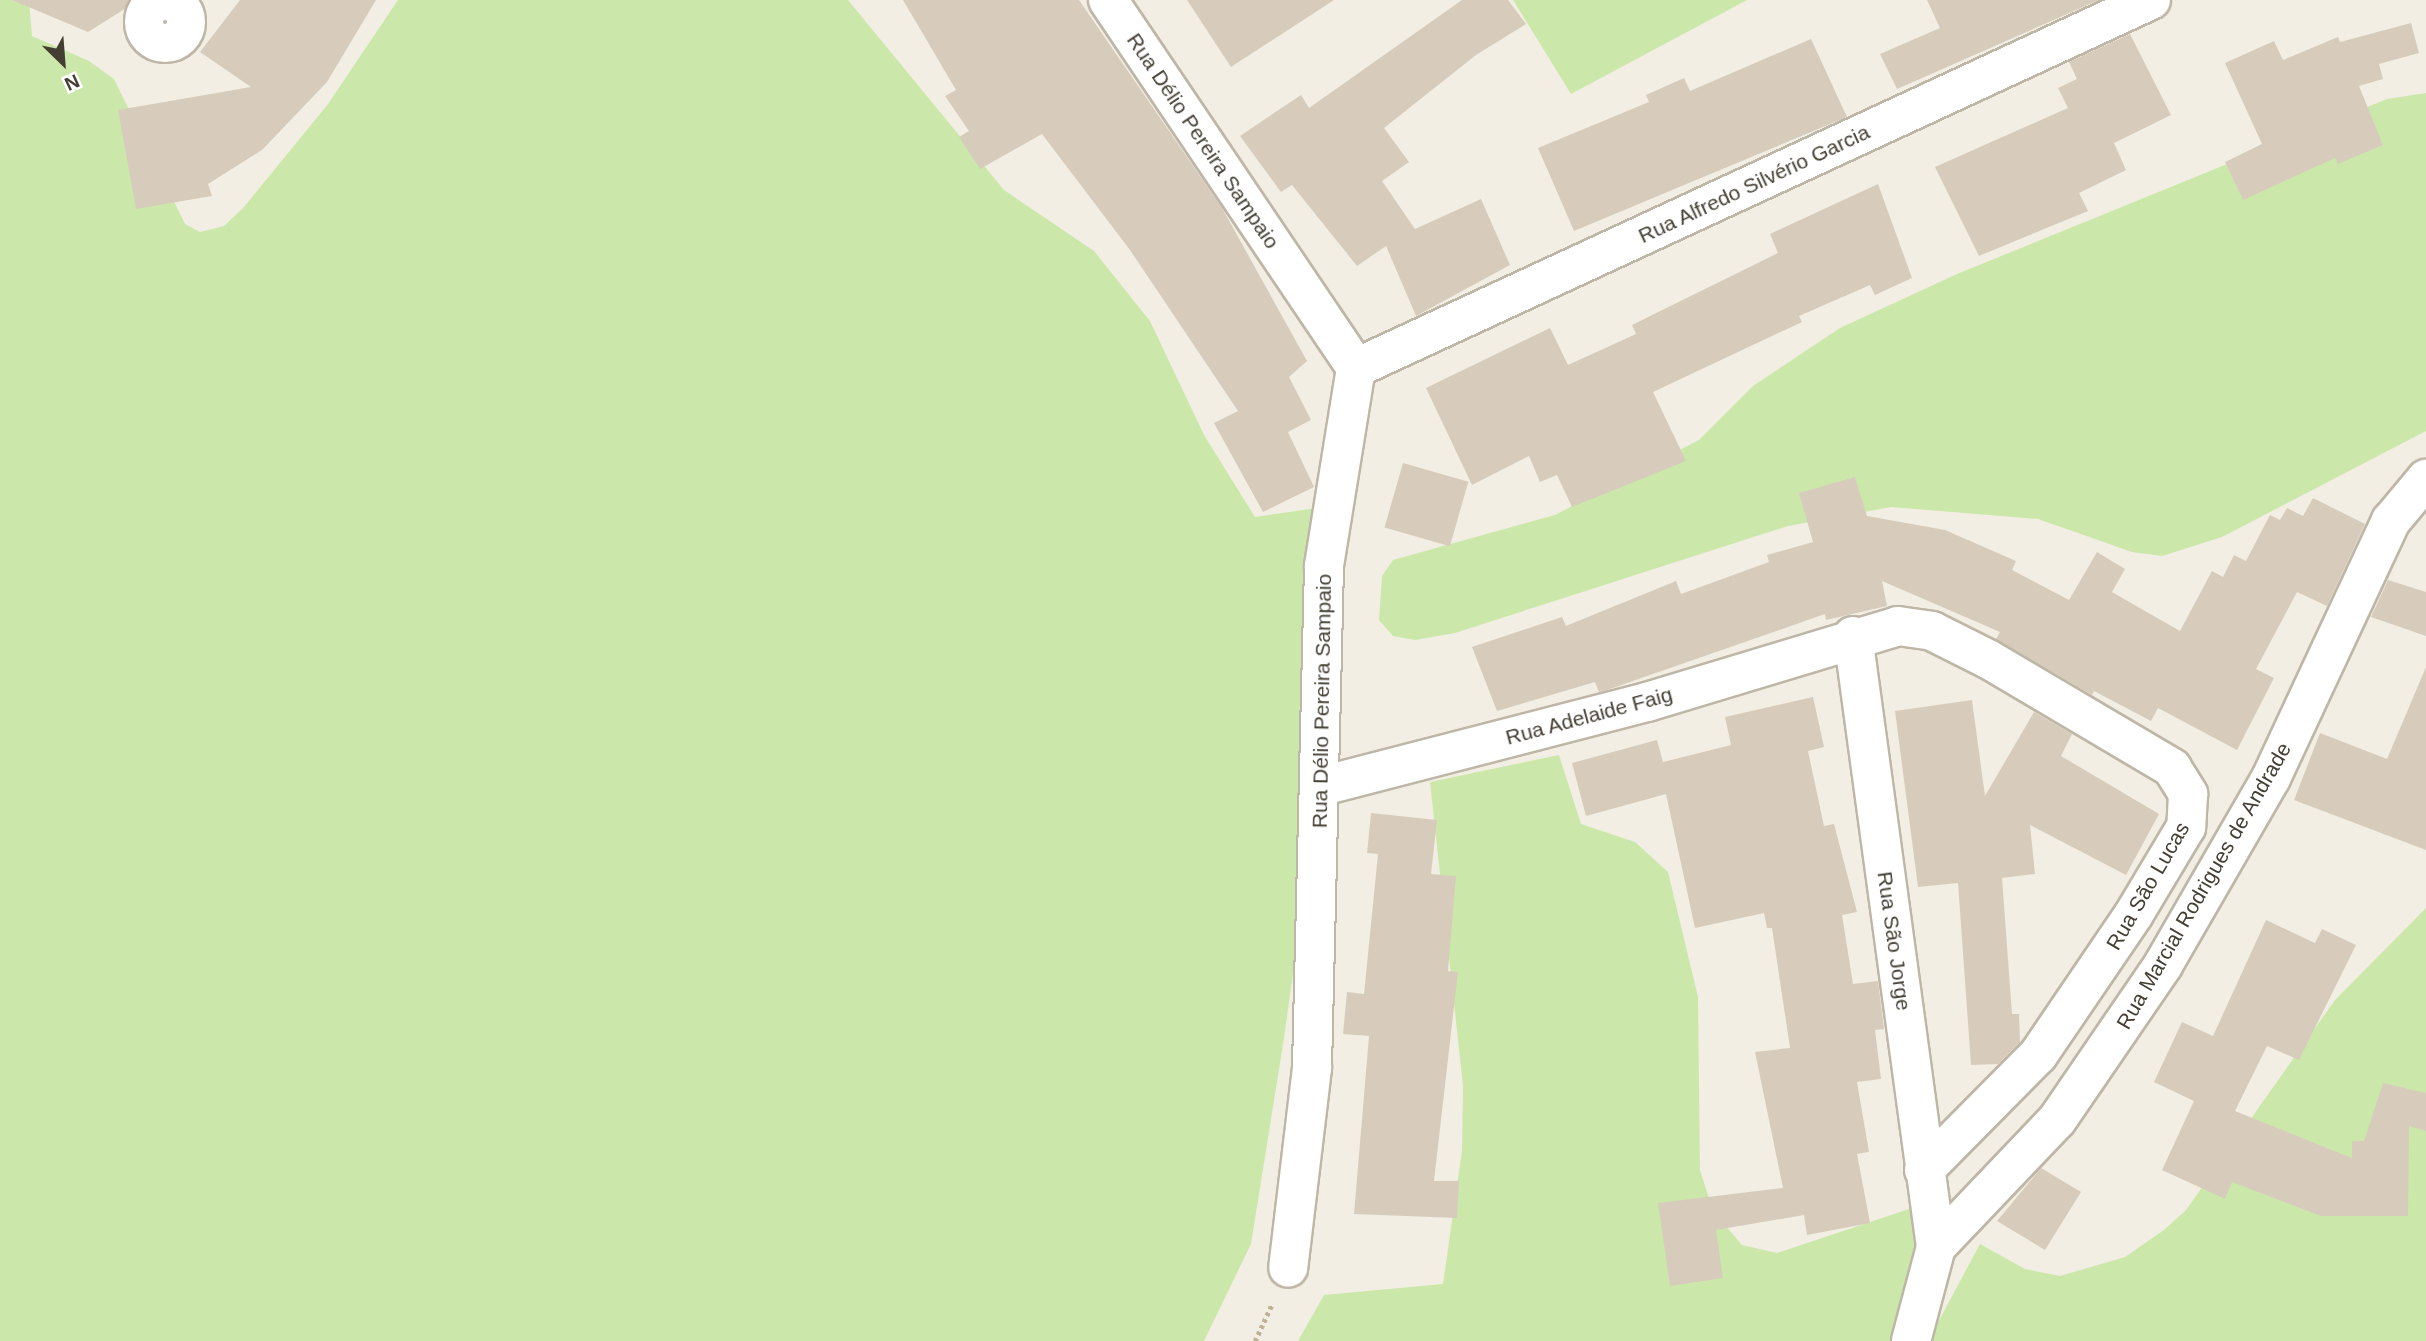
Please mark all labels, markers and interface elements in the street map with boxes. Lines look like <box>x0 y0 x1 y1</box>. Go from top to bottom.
north arrow <box>28 28 98 98</box>
street label: Rua Délio Pereira Sampaio <box>1121 28 1285 254</box>
text: N <box>61 70 83 95</box>
street label: Rua Alfredo Silvério Garcia <box>1634 119 1874 249</box>
street label: Rua Délio Pereira Sampaio <box>1307 574 1337 828</box>
street label: Rua Adelaide Faig <box>1502 681 1676 751</box>
street label: Rua Marcial Rodrigues de Andrade <box>2111 738 2297 1034</box>
street label: Rua São Lucas <box>2101 818 2195 954</box>
street label: Rua São Jorge <box>1872 870 1916 1012</box>

